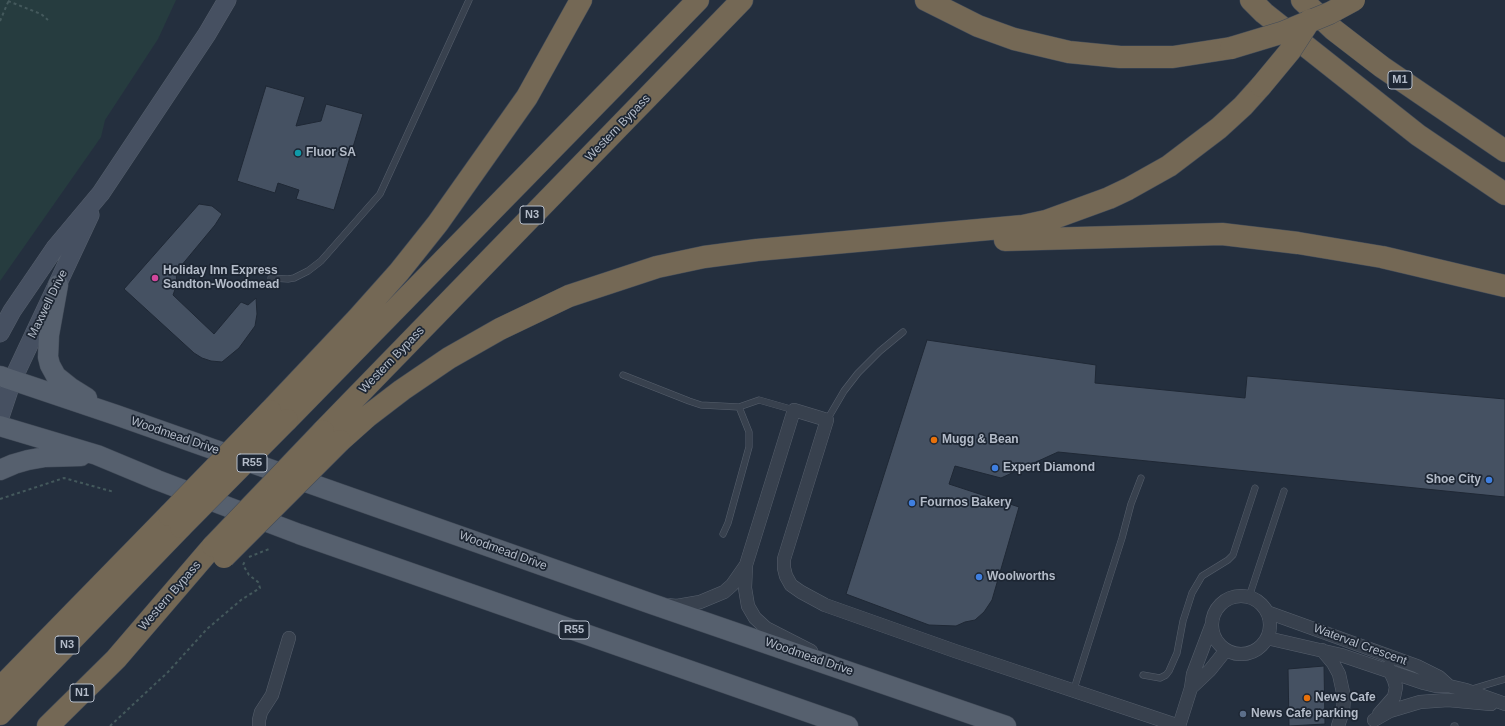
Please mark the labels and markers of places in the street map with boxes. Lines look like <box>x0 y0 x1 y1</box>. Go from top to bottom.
place label: Fluor SA <box>306 146 356 160</box>
marker: Fluor SA <box>293 148 303 158</box>
place label: Holiday Inn Express Sandton-Woodmead <box>163 264 279 292</box>
marker: Holiday Inn Express Sandton-Woodmead <box>150 273 160 283</box>
place label: Mugg & Bean <box>942 433 1019 447</box>
marker: Mugg & Bean <box>929 435 939 445</box>
place label: Expert Diamond <box>1003 461 1095 475</box>
marker: Expert Diamond <box>990 463 1000 473</box>
place label: Shoe City <box>1426 473 1481 487</box>
marker: Shoe City <box>1484 475 1494 485</box>
place label: Fournos Bakery <box>920 496 1011 510</box>
marker: Fournos Bakery <box>907 498 917 508</box>
place label: Woolworths <box>987 570 1055 584</box>
marker: Woolworths <box>974 572 984 582</box>
place label: News Cafe <box>1315 691 1376 705</box>
marker: News Cafe <box>1302 693 1312 703</box>
place label: News Cafe parking <box>1251 707 1358 721</box>
marker: News Cafe parking <box>1238 709 1248 719</box>

